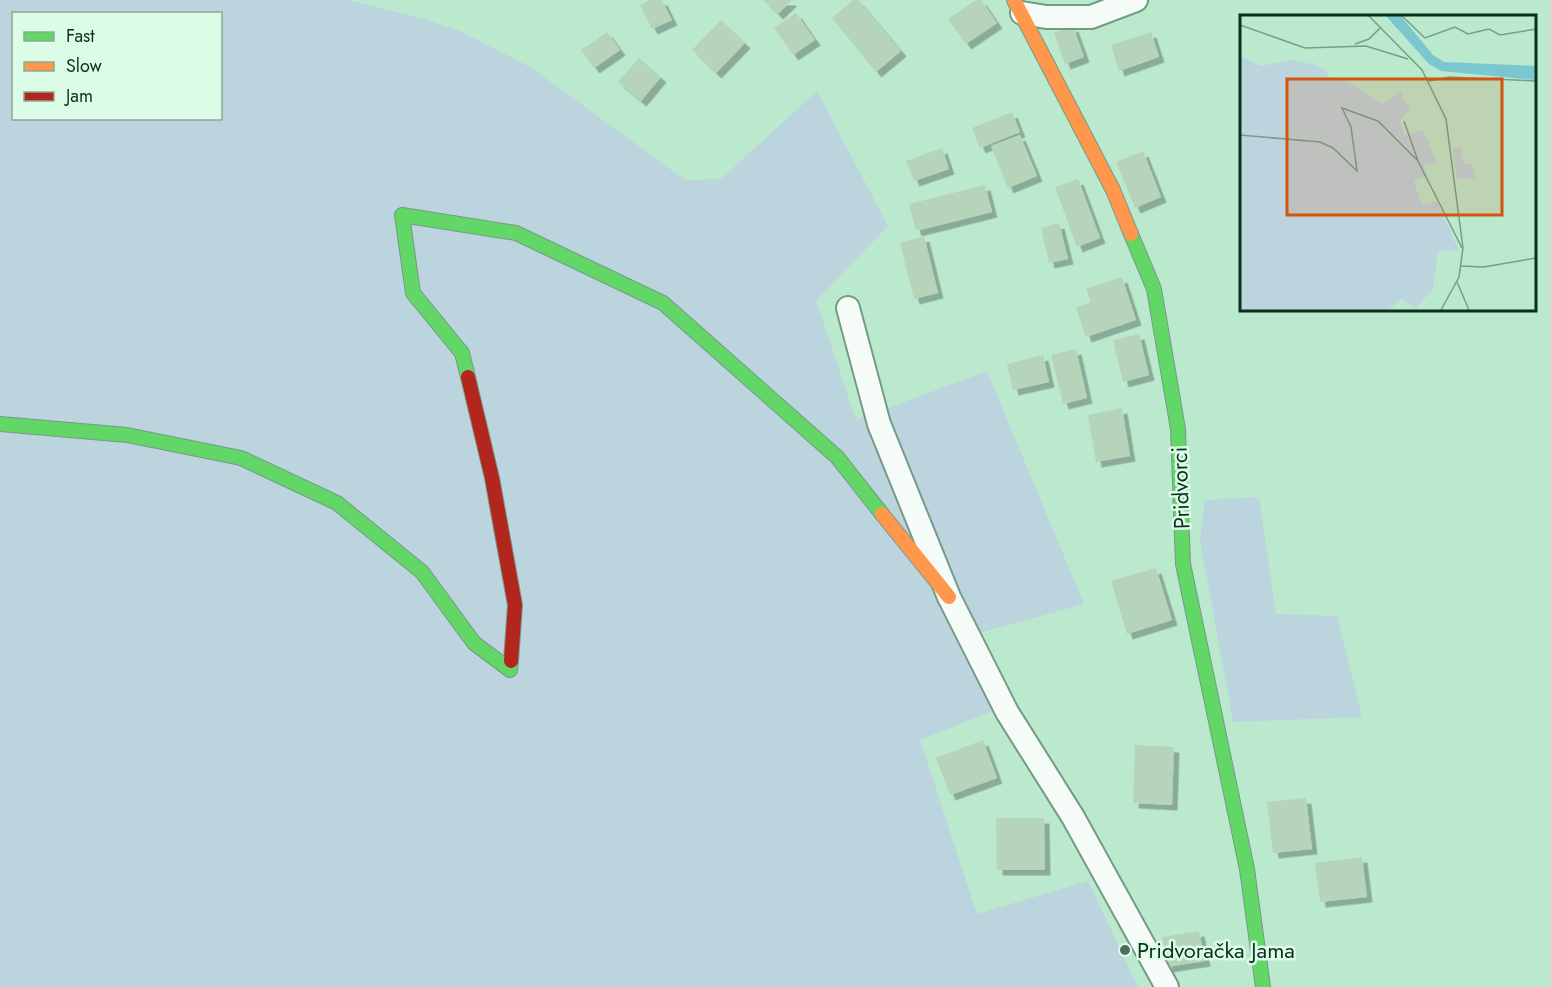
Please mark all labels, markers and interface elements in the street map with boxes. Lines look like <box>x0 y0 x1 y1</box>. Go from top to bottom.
legend <box>12 12 222 120</box>
inset map <box>1240 15 1536 310</box>
text: Fast <box>66 23 95 49</box>
text: Slow <box>66 53 103 79</box>
text: Jam <box>64 83 93 109</box>
street label: Pridvorci <box>1163 446 1197 530</box>
place label: Pridvoračka Jama <box>1137 934 1295 966</box>
marker: Pridvoračka Jama <box>1118 943 1132 957</box>

